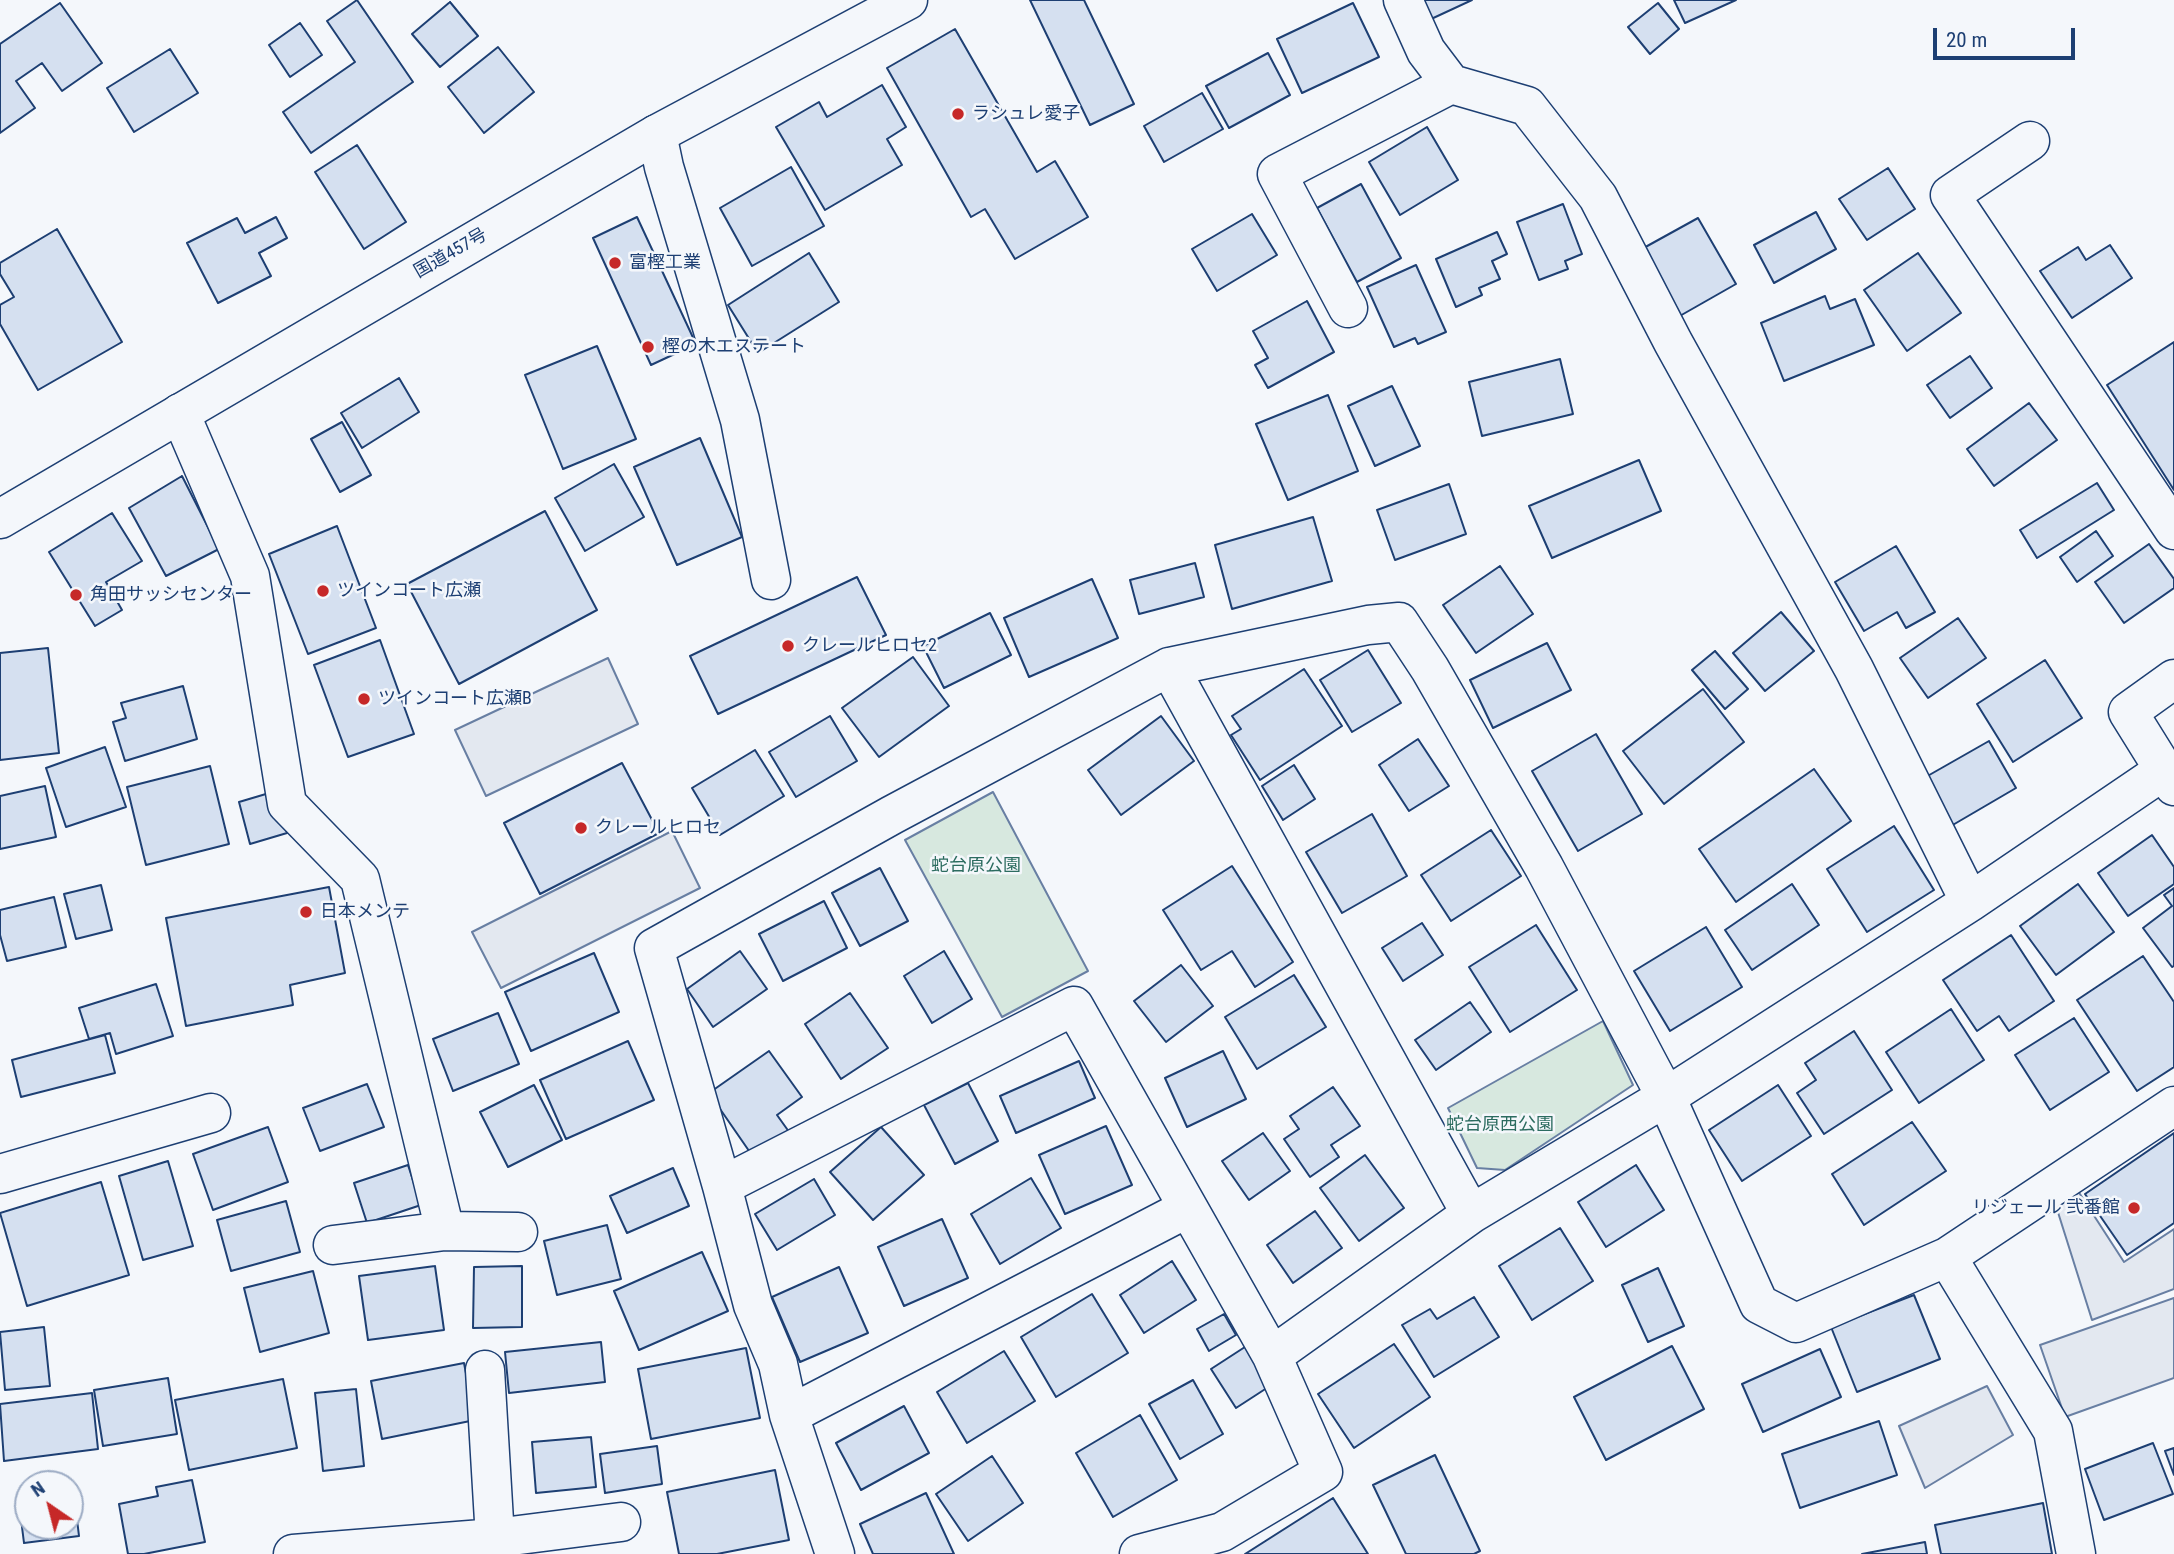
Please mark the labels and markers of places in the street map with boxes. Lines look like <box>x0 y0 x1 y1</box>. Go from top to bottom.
place label: ラシュレ愛子 <box>972 103 1080 125</box>
marker: ラシュレ愛子 <box>950 106 966 122</box>
place label: 富樫工業 <box>629 252 701 274</box>
marker: 富樫工業 <box>607 255 623 271</box>
place label: 樫の木エステート <box>662 336 806 358</box>
marker: 樫の木エステート <box>640 339 656 355</box>
place label: ツインコート広瀬 <box>337 580 481 602</box>
marker: ツインコート広瀬 <box>315 583 331 599</box>
place label: 角田サッシセンター <box>90 584 252 606</box>
marker: 角田サッシセンター <box>68 587 84 603</box>
place label: クレールヒロセ2 <box>802 635 937 657</box>
marker: クレールヒロセ2 <box>780 638 796 654</box>
place label: ツインコート広瀬B <box>378 688 532 710</box>
marker: ツインコート広瀬B <box>356 691 372 707</box>
place label: クレールヒロセ <box>595 817 721 839</box>
marker: クレールヒロセ <box>573 820 589 836</box>
place label: 日本メンテ <box>320 901 410 923</box>
marker: 日本メンテ <box>298 904 314 920</box>
place label: リジェール 弐番館 <box>1972 1197 2120 1219</box>
marker: リジェール 弐番館 <box>2126 1200 2142 1216</box>

